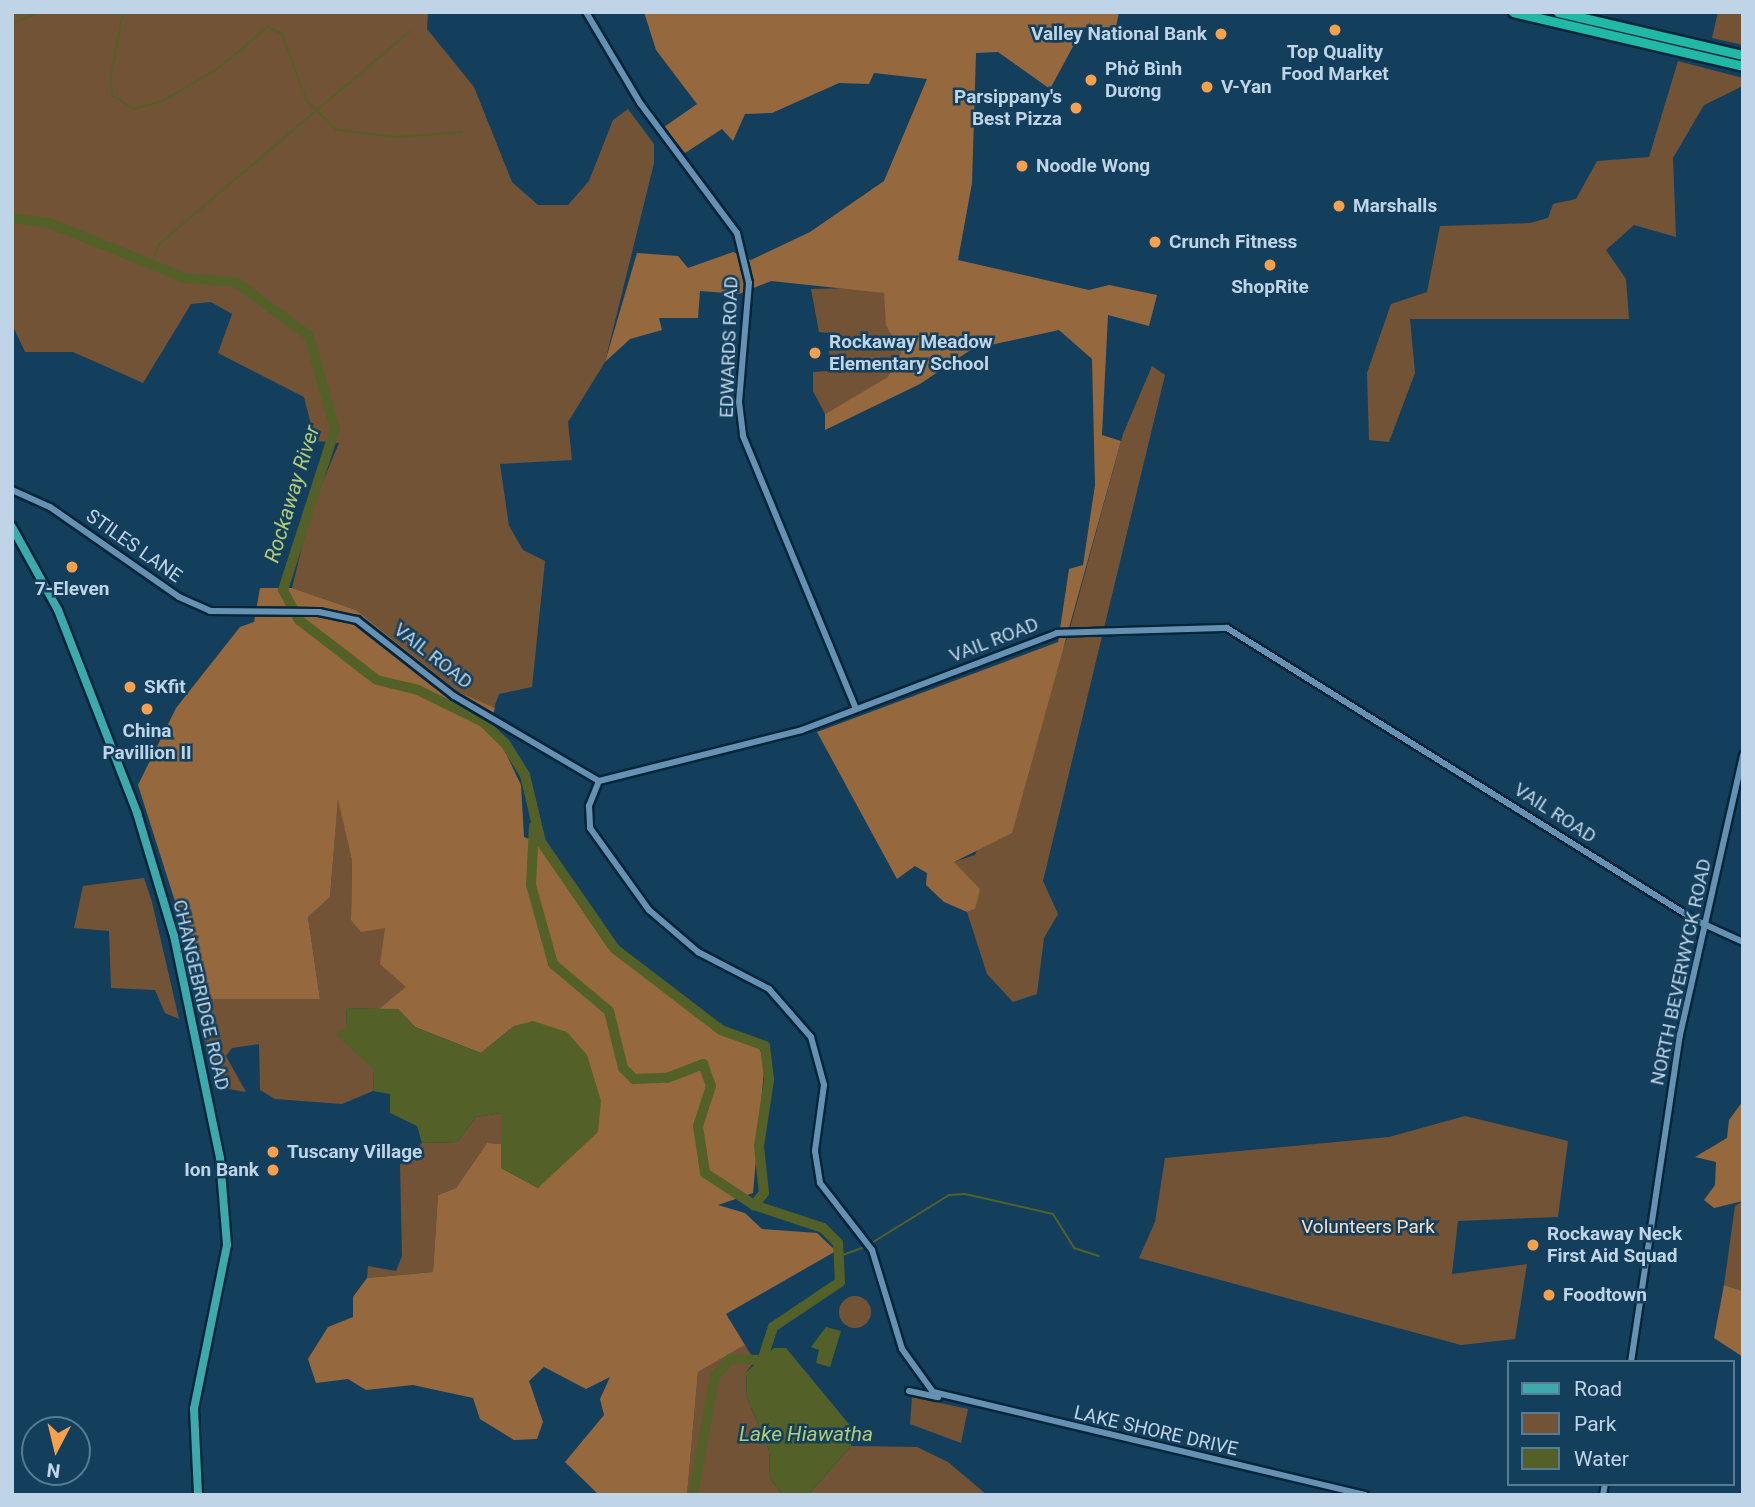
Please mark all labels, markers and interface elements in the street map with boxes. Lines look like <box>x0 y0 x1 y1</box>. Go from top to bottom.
marker: Top Quality Food Market <box>1327 22 1343 38</box>
place label: Valley National Bank <box>1031 23 1207 45</box>
marker: Valley National Bank <box>1213 26 1229 42</box>
place label: Top Quality Food Market <box>1281 41 1389 85</box>
place label: Phở Bình Dương <box>1105 58 1182 102</box>
marker: Phở Bình Dương <box>1083 72 1099 88</box>
place label: V-Yan <box>1221 76 1272 98</box>
marker: V-Yan <box>1199 79 1215 95</box>
place label: Parsippany's Best Pizza <box>954 86 1062 130</box>
marker: Parsippany's Best Pizza <box>1068 100 1084 116</box>
place label: Noodle Wong <box>1036 155 1150 177</box>
marker: Noodle Wong <box>1014 158 1030 174</box>
place label: Marshalls <box>1353 195 1437 217</box>
marker: Marshalls <box>1331 198 1347 214</box>
place label: Crunch Fitness <box>1169 231 1297 253</box>
marker: Crunch Fitness <box>1147 234 1163 250</box>
marker: ShopRite <box>1262 257 1278 273</box>
street label: EDWARDS ROAD <box>715 276 743 418</box>
place label: ShopRite <box>1231 276 1309 298</box>
place label: Rockaway Meadow Elementary School <box>829 331 993 375</box>
marker: Rockaway Meadow Elementary School <box>807 345 823 361</box>
water label: Rockaway River <box>259 422 325 566</box>
street label: STILES LANE <box>82 505 186 587</box>
marker: 7-Eleven <box>64 559 80 575</box>
place label: 7-Eleven <box>35 578 109 600</box>
street label: VAIL ROAD <box>946 613 1042 667</box>
street label: VAIL ROAD <box>389 618 477 694</box>
place label: SKfit <box>144 676 186 698</box>
marker: SKfit <box>122 679 138 695</box>
marker: China Pavillion II <box>139 701 155 717</box>
place label: China Pavillion II <box>102 720 192 764</box>
street label: VAIL ROAD <box>1510 778 1600 848</box>
street label: NORTH BEVERWYCK ROAD <box>1646 857 1716 1087</box>
street label: CHANGEBRIDGE ROAD <box>168 898 234 1092</box>
place label: Tuscany Village <box>287 1141 422 1163</box>
marker: Tuscany Village <box>265 1144 281 1160</box>
place label: Ion Bank <box>184 1159 259 1181</box>
marker: Ion Bank <box>265 1162 281 1178</box>
park label: Volunteers Park <box>1301 1216 1435 1238</box>
place label: Rockaway Neck First Aid Squad <box>1547 1223 1682 1267</box>
marker: Rockaway Neck First Aid Squad <box>1525 1237 1541 1253</box>
place label: Foodtown <box>1563 1284 1647 1306</box>
marker: Foodtown <box>1541 1287 1557 1303</box>
legend <box>1506 1360 1734 1486</box>
text: Road <box>1574 1377 1622 1401</box>
street label: LAKE SHORE DRIVE <box>1072 1401 1240 1461</box>
text: Park <box>1574 1412 1616 1436</box>
north arrow <box>21 1416 91 1486</box>
water label: Lake Hiawatha <box>739 1421 873 1447</box>
text: Water <box>1574 1447 1629 1471</box>
text: N <box>46 1458 62 1483</box>

